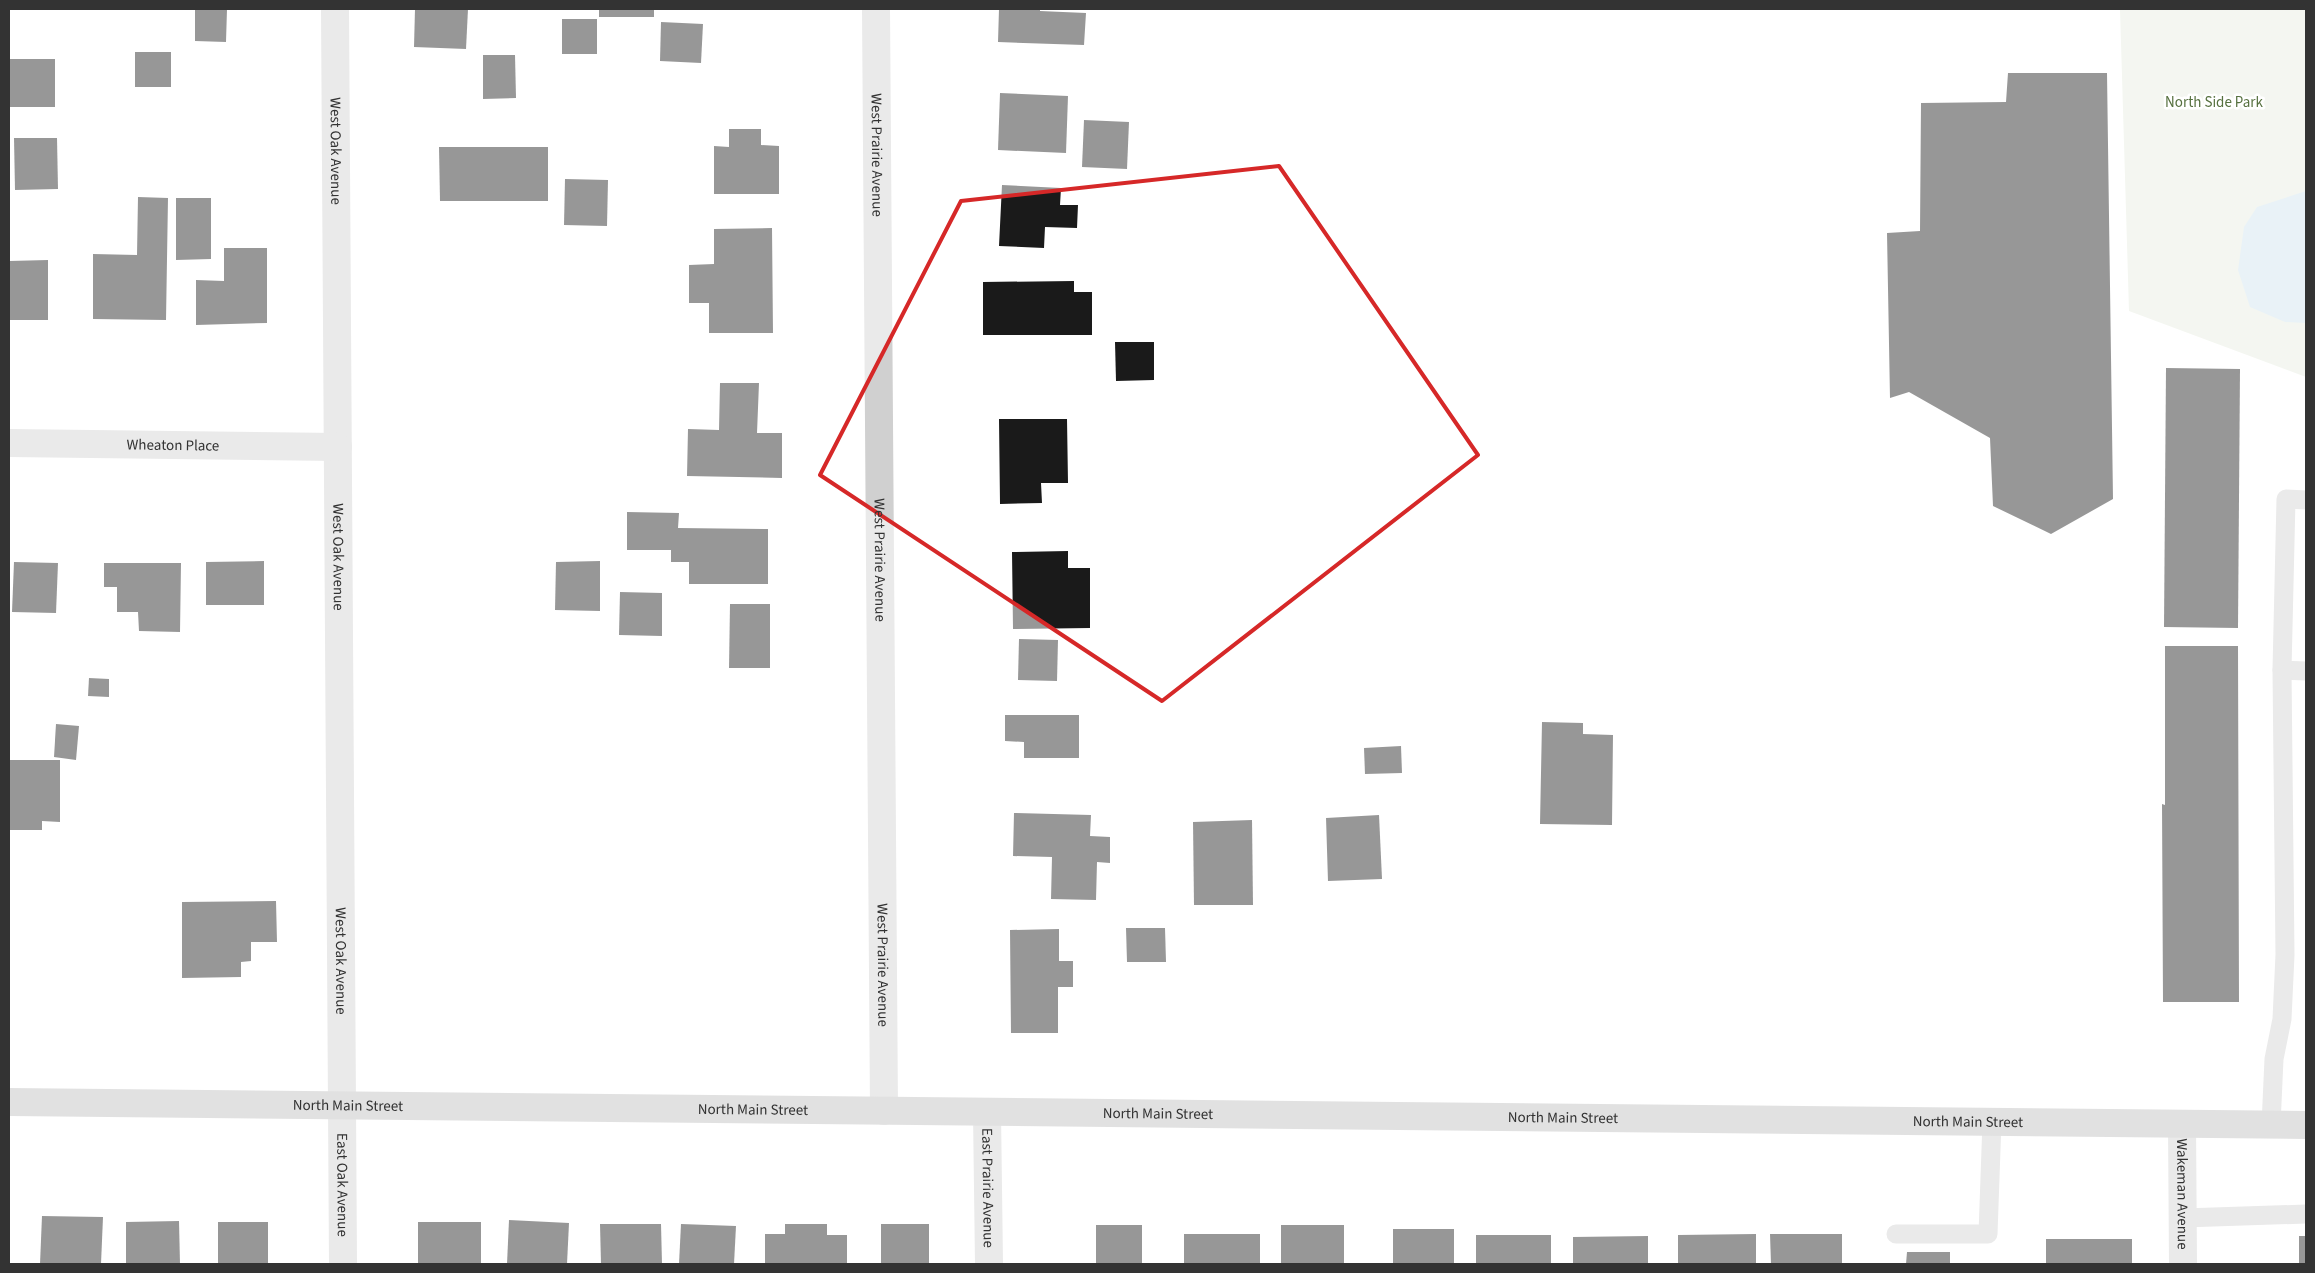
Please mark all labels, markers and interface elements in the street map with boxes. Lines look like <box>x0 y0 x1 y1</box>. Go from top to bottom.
park label: North Side Park <box>2165 92 2263 113</box>
street label: West Prairie Avenue <box>866 93 888 217</box>
street label: West Oak Avenue <box>325 97 347 205</box>
street label: Wheaton Place <box>127 434 219 456</box>
street label: West Prairie Avenue <box>869 498 891 622</box>
street label: West Oak Avenue <box>328 503 349 611</box>
street label: West Prairie Avenue <box>872 903 894 1027</box>
street label: West Oak Avenue <box>330 907 352 1015</box>
street label: North Main Street <box>293 1094 403 1116</box>
street label: North Main Street <box>698 1098 808 1121</box>
street label: North Main Street <box>1103 1102 1213 1125</box>
street label: North Main Street <box>1508 1107 1618 1129</box>
street label: North Main Street <box>1913 1111 2023 1133</box>
street label: East Prairie Avenue <box>977 1128 999 1248</box>
street label: East Oak Avenue <box>332 1133 353 1237</box>
street label: Wakeman Avenue <box>2172 1138 2193 1250</box>

